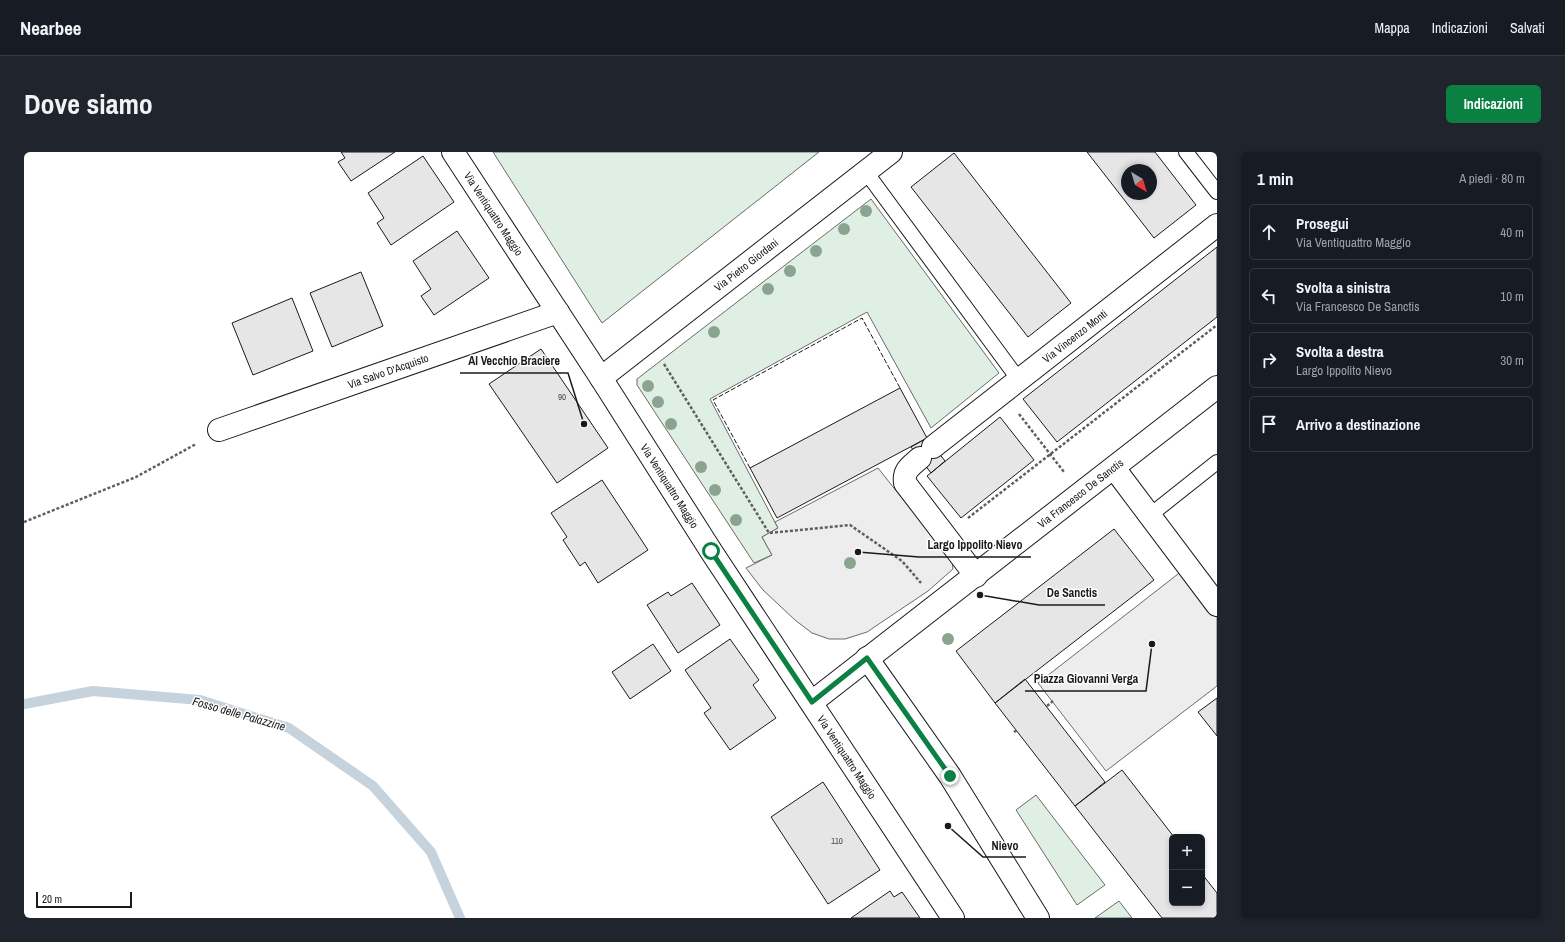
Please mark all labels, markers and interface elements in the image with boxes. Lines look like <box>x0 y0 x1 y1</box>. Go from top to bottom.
text: Nearbee <box>20 15 81 41</box>
text: Mappa <box>1375 19 1410 37</box>
text: Indicazioni <box>1432 19 1488 37</box>
text: Salvati <box>1510 19 1545 37</box>
text: Dove siamo <box>24 85 153 123</box>
button: Indicazioni <box>1446 85 1541 123</box>
north arrow <box>1121 164 1157 200</box>
text: 1 min <box>1257 167 1293 190</box>
street label: Via Ventiquattro Maggio <box>461 169 526 258</box>
text: A piedi · 80 m <box>1459 170 1525 187</box>
text: Prosegui <box>1296 213 1349 234</box>
icon: ahead <box>1258 221 1280 243</box>
text: 40 m <box>1500 224 1524 241</box>
text: Via Ventiquattro Maggio <box>1296 234 1411 251</box>
street label: Via Pietro Giordani <box>711 235 781 294</box>
text: Svolta a sinistra <box>1296 277 1390 298</box>
icon: left <box>1258 285 1280 307</box>
text: 10 m <box>1500 288 1524 305</box>
text: Via Francesco De Sanctis <box>1296 298 1420 315</box>
street label: Via Vincenzo Monti <box>1040 306 1110 366</box>
text: Svolta a destra <box>1296 341 1384 362</box>
callout: Al Vecchio Braciere <box>460 349 568 373</box>
icon: right <box>1258 349 1280 371</box>
street label: Via Salvo D'Acquisto <box>346 351 430 392</box>
text: 30 m <box>1500 352 1524 369</box>
text: Al Vecchio Braciere <box>468 353 560 369</box>
text: Largo Ippolito Nievo <box>1296 362 1392 379</box>
house number: 90 <box>558 391 566 403</box>
icon: arrive <box>1258 413 1280 435</box>
text: Arrivo a destinazione <box>1296 414 1420 435</box>
street label: Via Ventiquattro Maggio <box>638 441 702 531</box>
street label: Via Francesco De Sanctis <box>1035 455 1126 531</box>
callout: Largo Ippolito Nievo <box>919 533 1031 557</box>
text: Largo Ippolito Nievo <box>927 537 1023 553</box>
route start <box>702 542 720 560</box>
callout: De Sanctis <box>1039 581 1105 605</box>
text: De Sanctis <box>1047 585 1098 601</box>
callout: Piazza Giovanni Verga <box>1025 667 1146 691</box>
text: Piazza Giovanni Verga <box>1034 671 1139 687</box>
water label: Fosso delle Palazzine <box>191 693 288 735</box>
street label: Via Ventiquattro Maggio <box>814 713 880 802</box>
route end <box>941 767 959 785</box>
callout: Nievo <box>983 833 1026 857</box>
map controls <box>1169 834 1205 906</box>
button: + <box>1169 834 1205 870</box>
house number: 110 <box>831 835 843 847</box>
text: Nievo <box>992 838 1018 854</box>
button: − <box>1169 870 1205 906</box>
scale bar <box>36 890 132 909</box>
text: 20 m <box>42 892 62 906</box>

